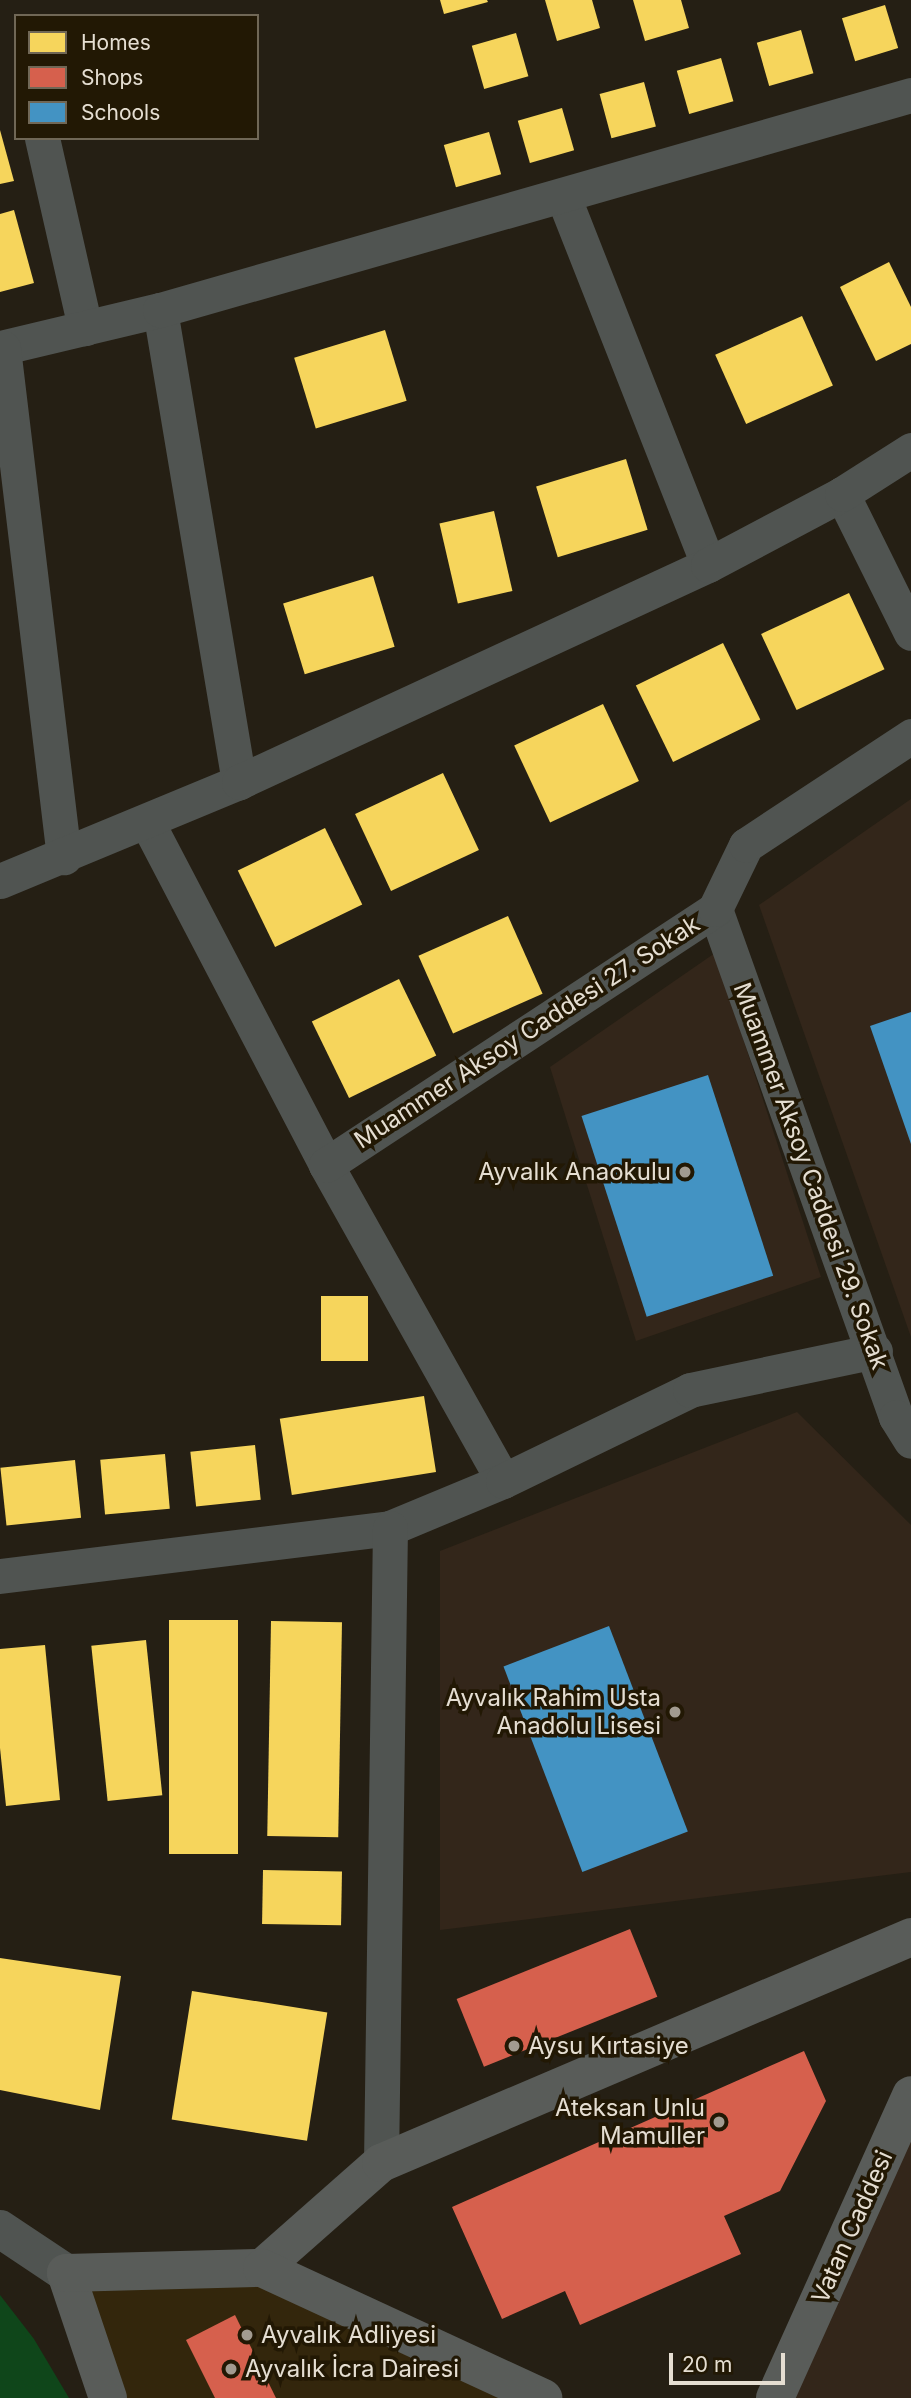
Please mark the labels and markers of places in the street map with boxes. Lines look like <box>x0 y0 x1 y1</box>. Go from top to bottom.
place label: Ayvalık Anaokulu <box>478 1158 671 1186</box>
marker: Ayvalık Anaokulu <box>677 1164 693 1180</box>
place label: Ayvalık Rahim Usta Anadolu Lisesi <box>446 1684 661 1740</box>
marker: Ayvalık Rahim Usta Anadolu Lisesi <box>667 1704 683 1720</box>
place label: Aysu Kırtasiye <box>528 2032 689 2060</box>
marker: Aysu Kırtasiye <box>506 2038 522 2054</box>
place label: Ateksan Unlu Mamuller <box>555 2094 705 2150</box>
marker: Ateksan Unlu Mamuller <box>711 2114 727 2130</box>
place label: Ayvalık Adliyesi <box>261 2321 436 2349</box>
marker: Ayvalık Adliyesi <box>239 2327 255 2343</box>
place label: Ayvalık İcra Dairesi <box>245 2355 459 2383</box>
marker: Ayvalık İcra Dairesi <box>223 2361 239 2377</box>

